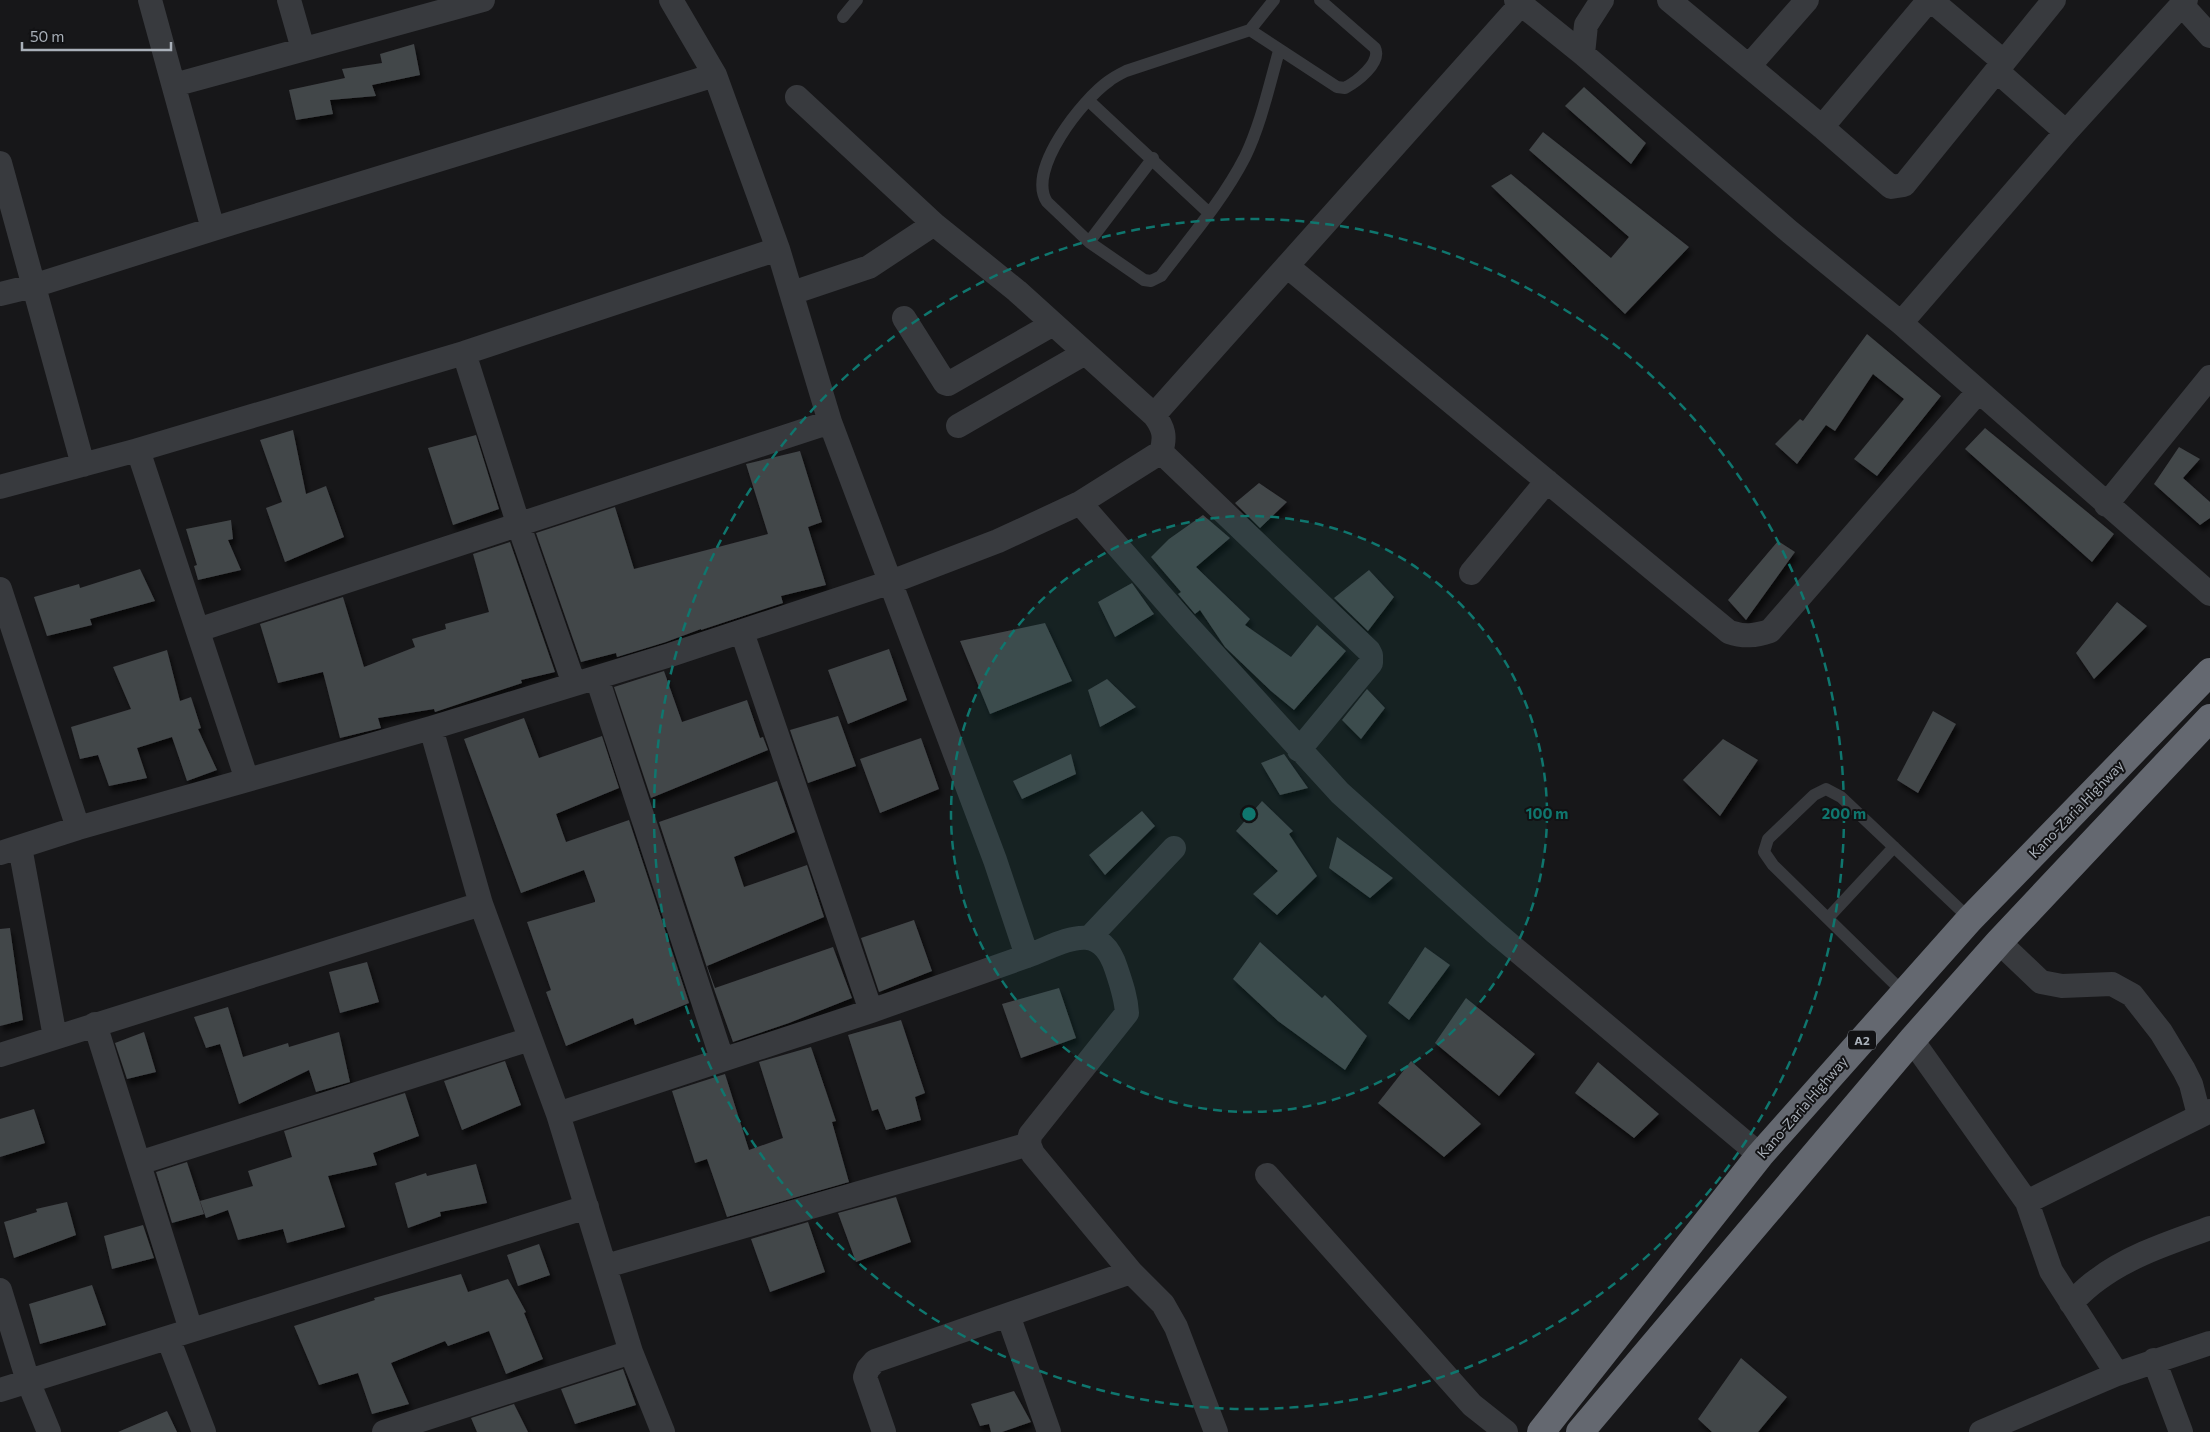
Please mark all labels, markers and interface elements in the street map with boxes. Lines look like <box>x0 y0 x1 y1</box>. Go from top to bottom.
scale bar <box>22 20 171 52</box>
text: 50 m <box>30 27 64 45</box>
street label: Kano-Zaria Highway <box>2025 757 2127 861</box>
text: 100 m <box>1526 804 1568 822</box>
text: 200 m <box>1822 804 1866 822</box>
centre of rings <box>1240 805 1258 823</box>
road number: A2 <box>1848 1030 1876 1050</box>
street label: Kano-Zaria Highway <box>1753 1053 1851 1161</box>

